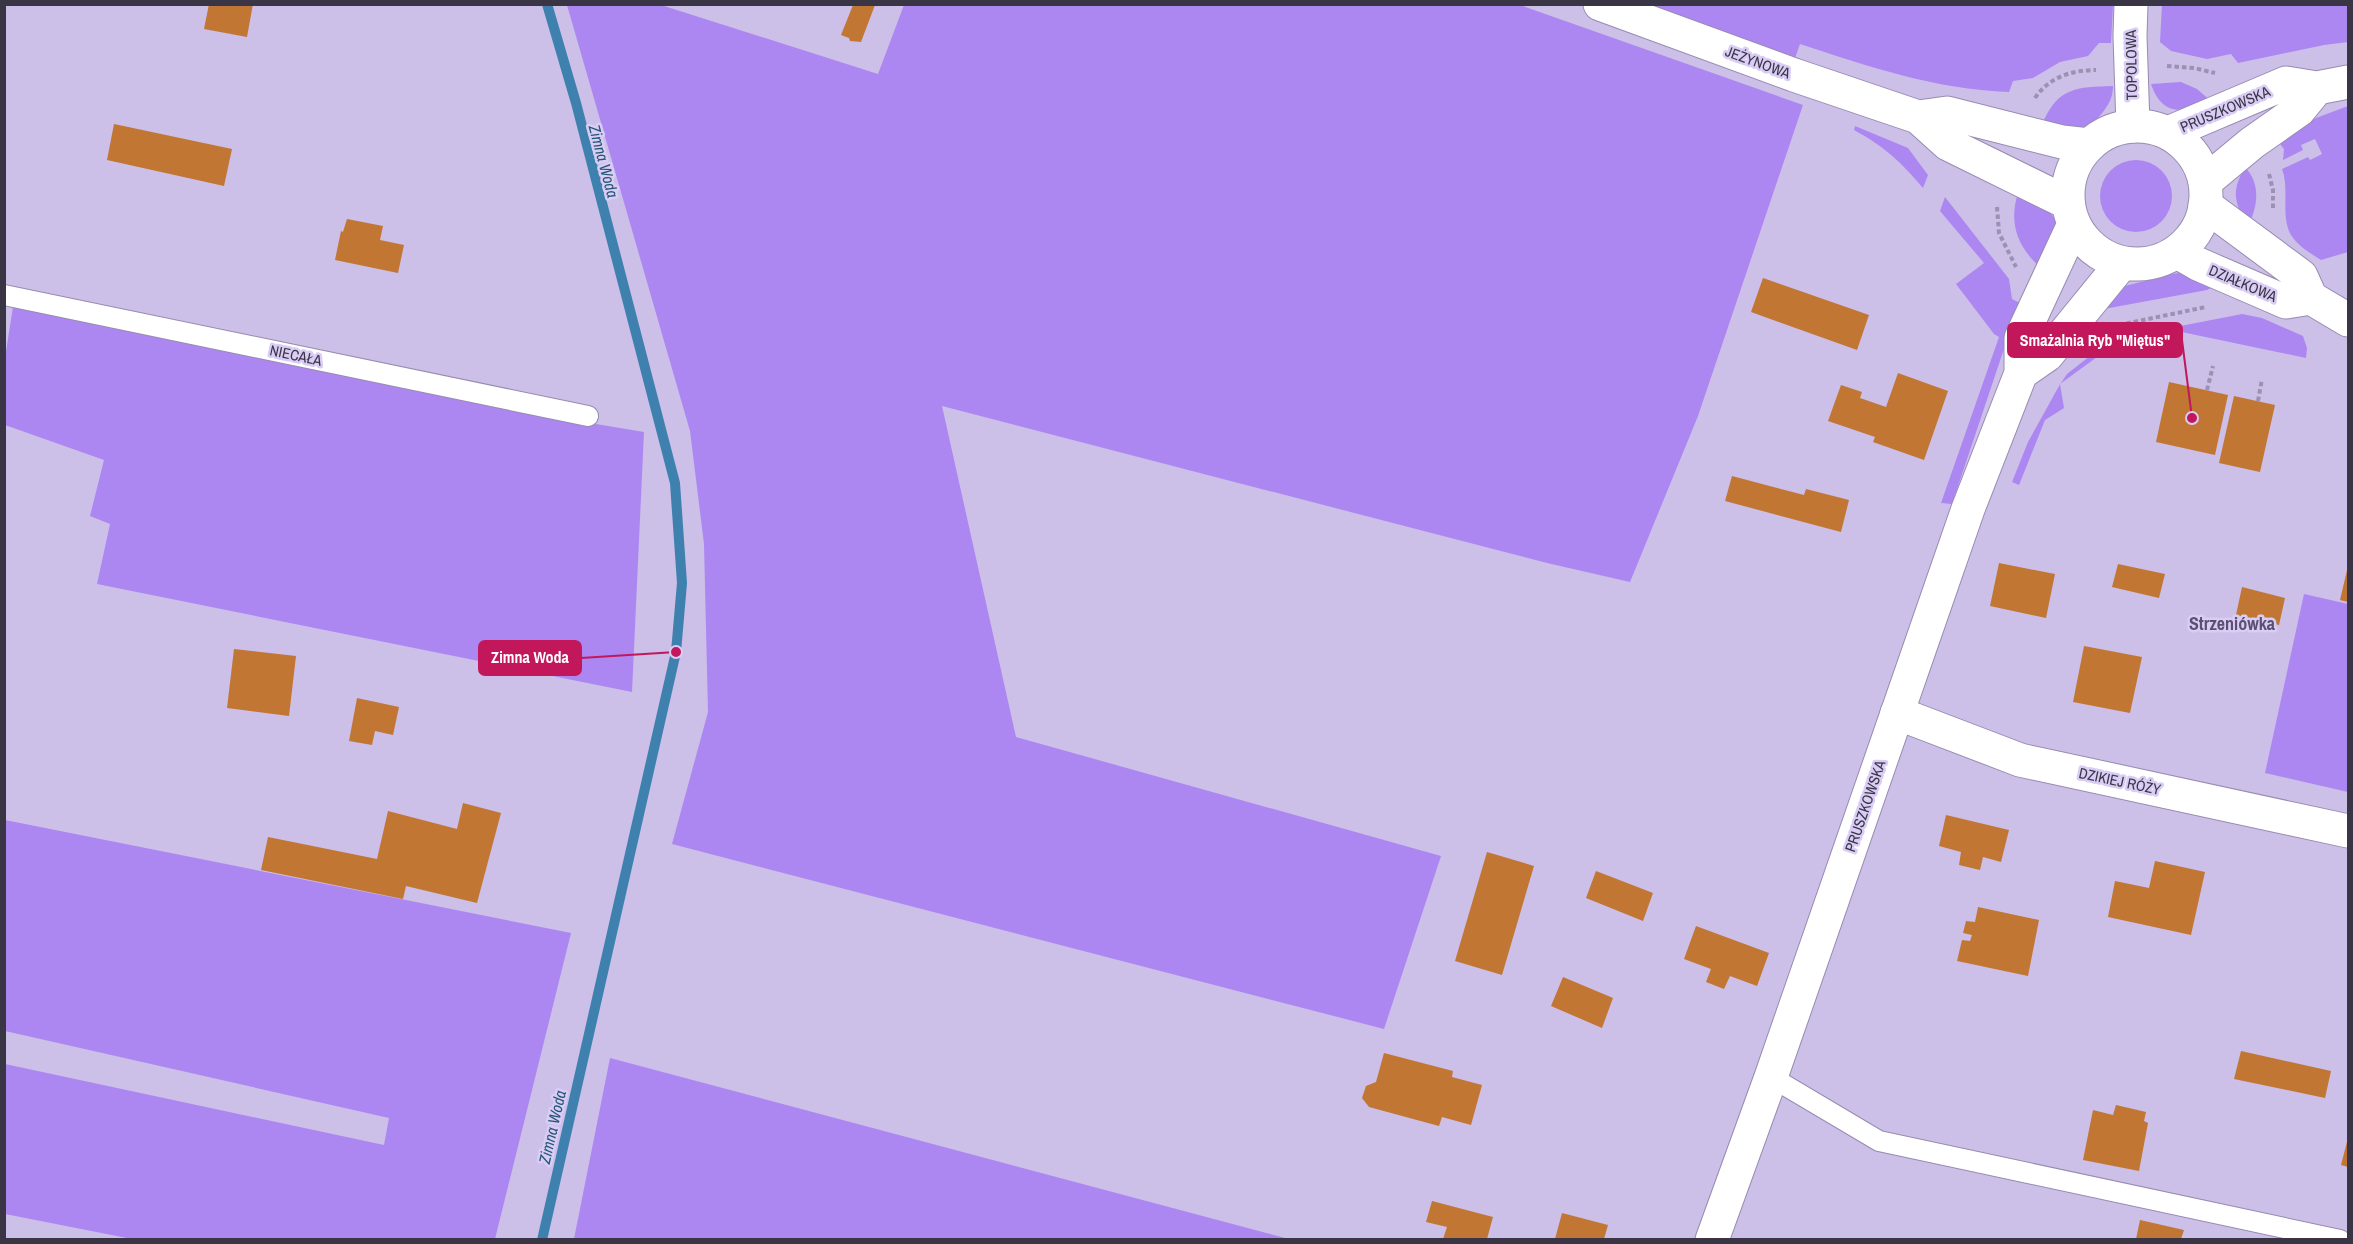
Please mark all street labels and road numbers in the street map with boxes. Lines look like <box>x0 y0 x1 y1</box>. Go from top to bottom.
street label: TOPOLOWA <box>2120 29 2142 100</box>
street label: JEŻYNOWA <box>1723 41 1794 84</box>
street label: PRUSZKOWSKA <box>2177 80 2274 137</box>
street label: DZIAŁKOWA <box>2206 259 2281 307</box>
street label: NIECAŁA <box>268 339 325 371</box>
street label: PRUSZKOWSKA <box>1839 757 1891 855</box>
street label: DZIKIEJ RÓŻY <box>2077 762 2164 800</box>

